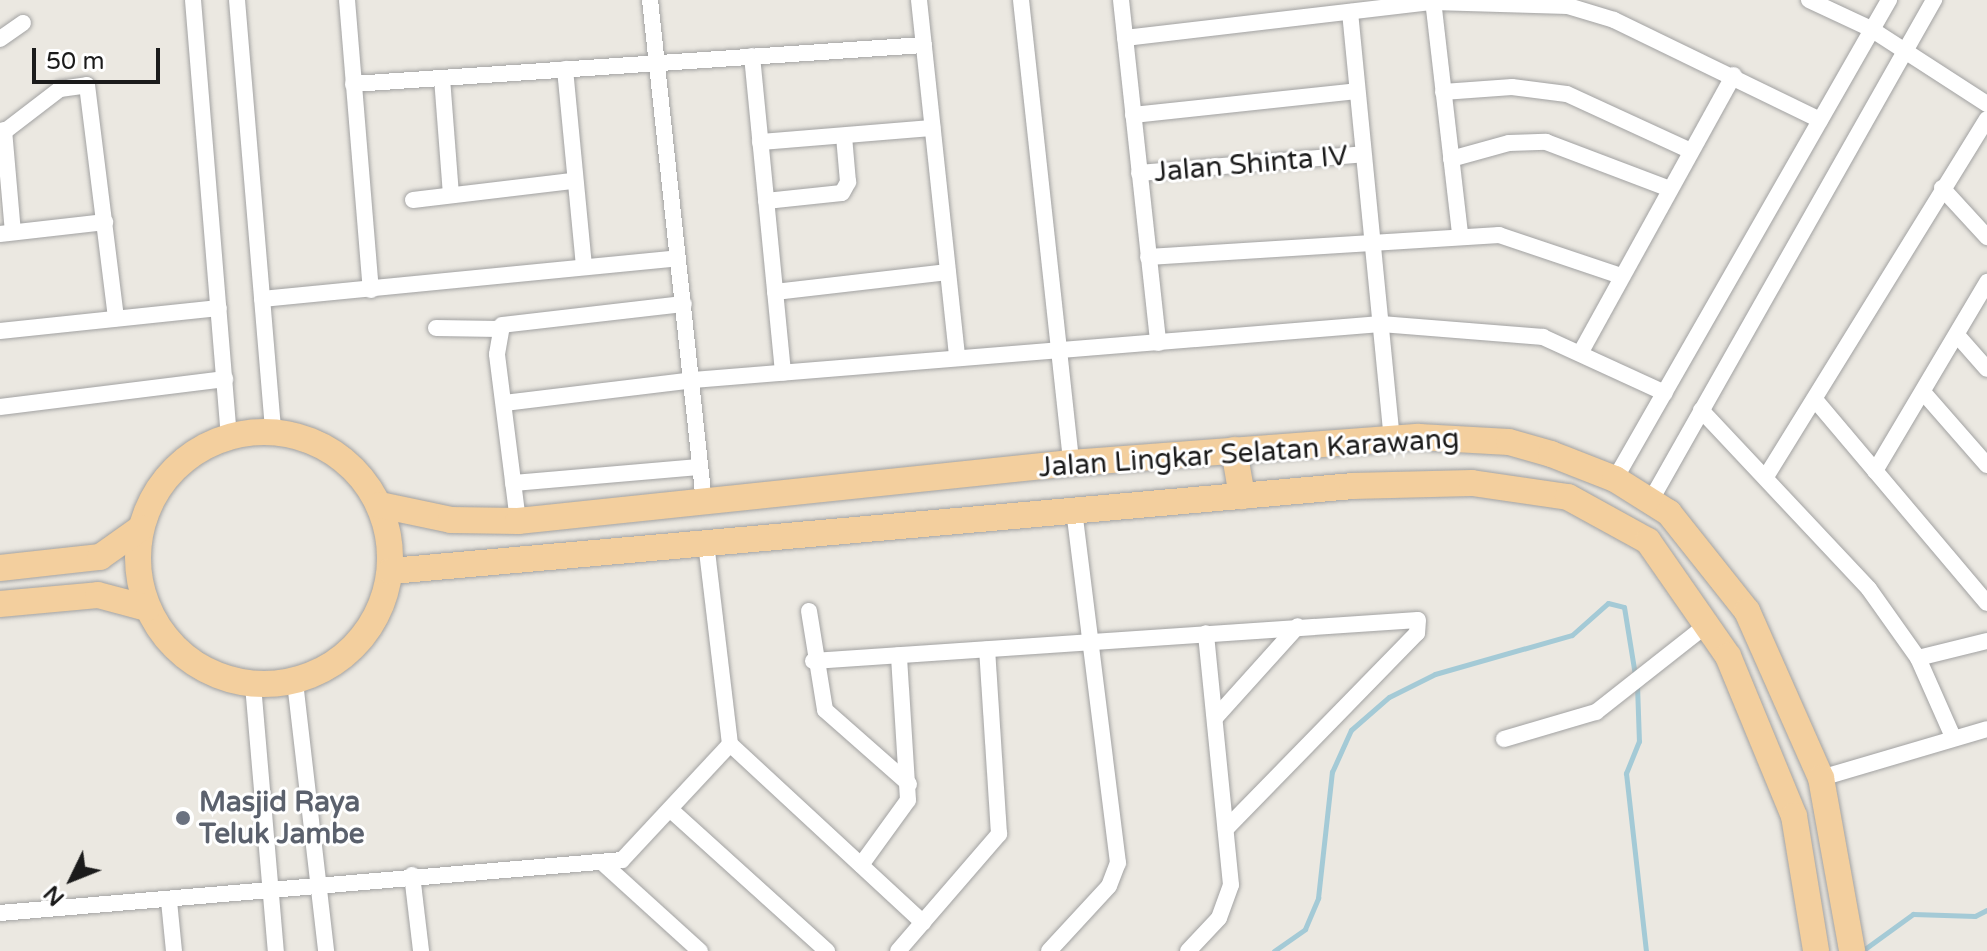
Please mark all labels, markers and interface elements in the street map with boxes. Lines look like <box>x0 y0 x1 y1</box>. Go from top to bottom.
scale bar <box>36 32 164 82</box>
text: 50 m <box>46 47 104 76</box>
street label: Jalan Shinta IV <box>1153 139 1349 189</box>
street label: Jalan Lingkar Selatan Karawang <box>1037 422 1461 484</box>
place label: Masjid Raya Teluk Jambe <box>199 785 365 851</box>
marker: Masjid Raya Teluk Jambe <box>174 809 192 827</box>
north arrow <box>32 839 112 919</box>
text: N <box>39 880 70 911</box>

